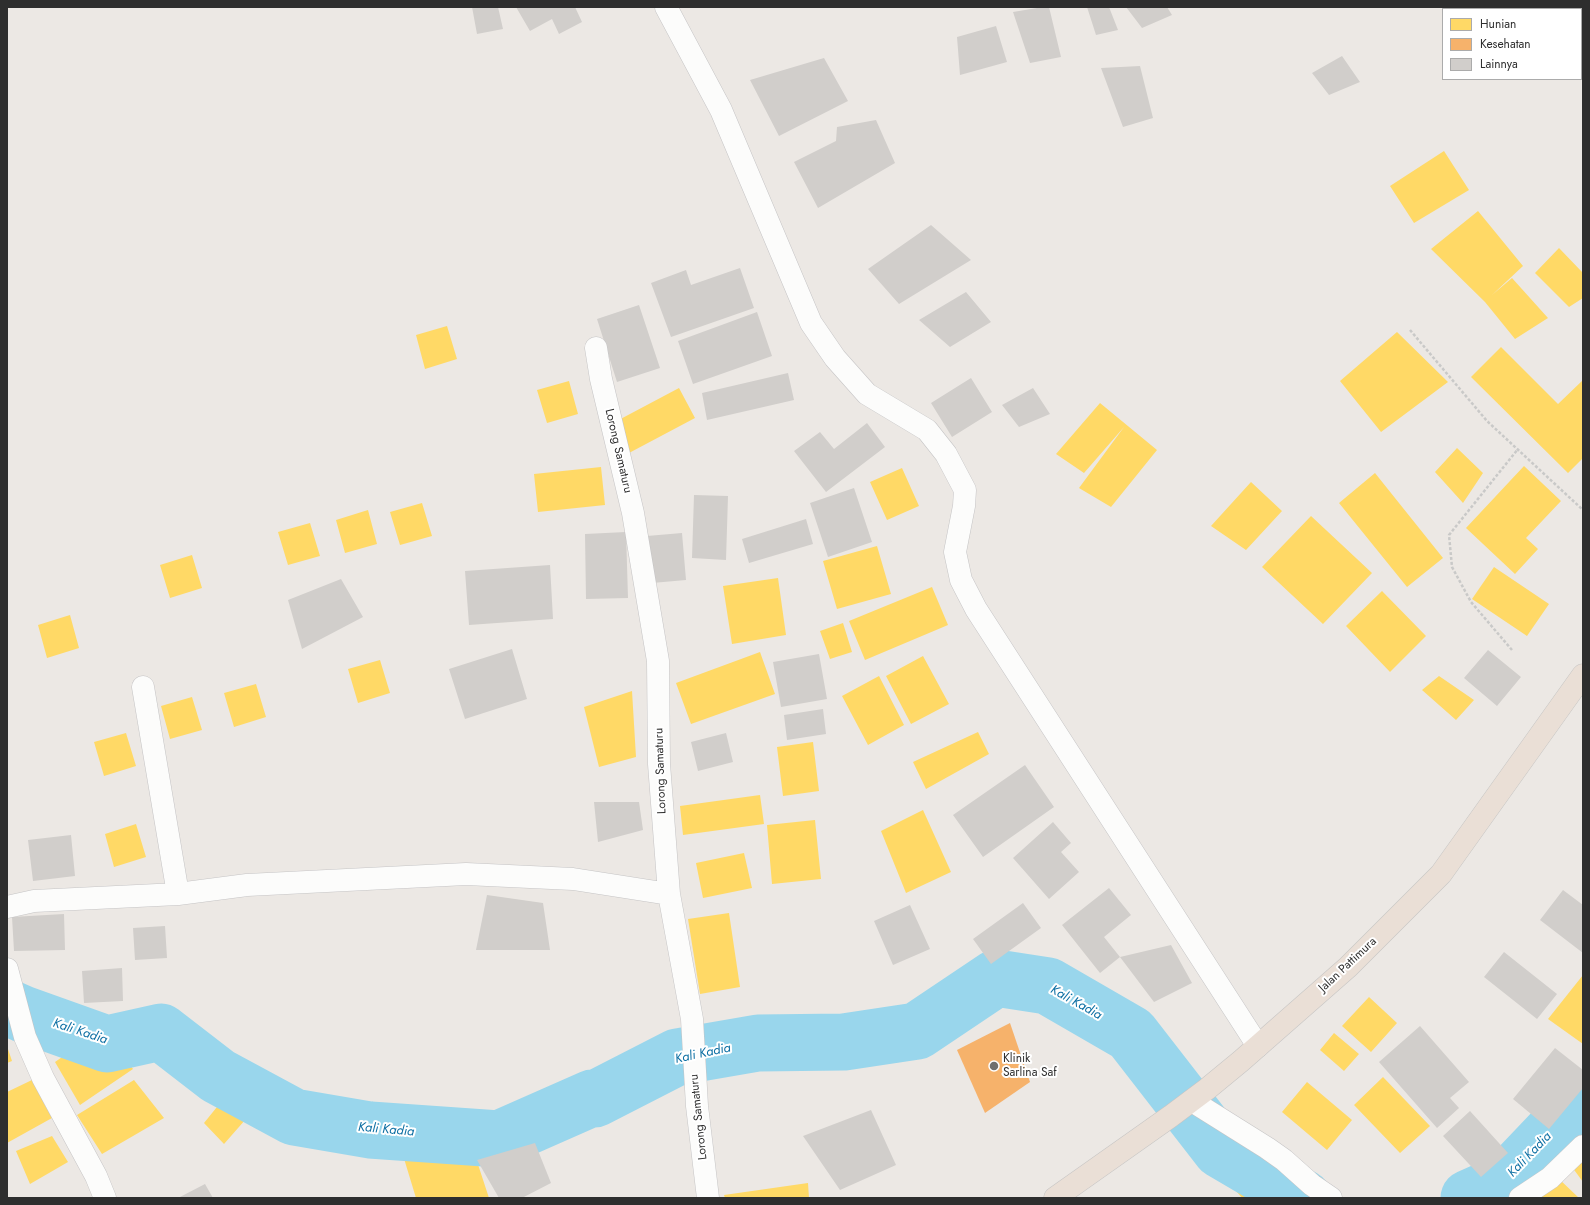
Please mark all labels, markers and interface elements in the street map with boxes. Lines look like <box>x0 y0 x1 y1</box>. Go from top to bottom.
legend <box>1442 8 1582 80</box>
text: Hunian <box>1480 15 1516 33</box>
text: Kesehatan <box>1480 35 1531 53</box>
text: Lainnya <box>1480 55 1518 73</box>
street label: Lorong Samaturu <box>601 407 635 495</box>
street label: Lorong Samaturu <box>652 728 670 814</box>
street label: Jalan Pattimura <box>1316 935 1380 995</box>
water label: Kali Kadia <box>1048 983 1104 1023</box>
water label: Kali Kadia <box>51 1016 109 1048</box>
water label: Kali Kadia <box>674 1041 732 1067</box>
place label: Klinik Sarlina Saf <box>1003 1052 1057 1080</box>
marker: Klinik Sarlina Saf <box>988 1060 1000 1072</box>
street label: Lorong Samaturu <box>687 1073 711 1161</box>
water label: Kali Kadia <box>357 1120 415 1140</box>
water label: Kali Kadia <box>1505 1129 1555 1181</box>

